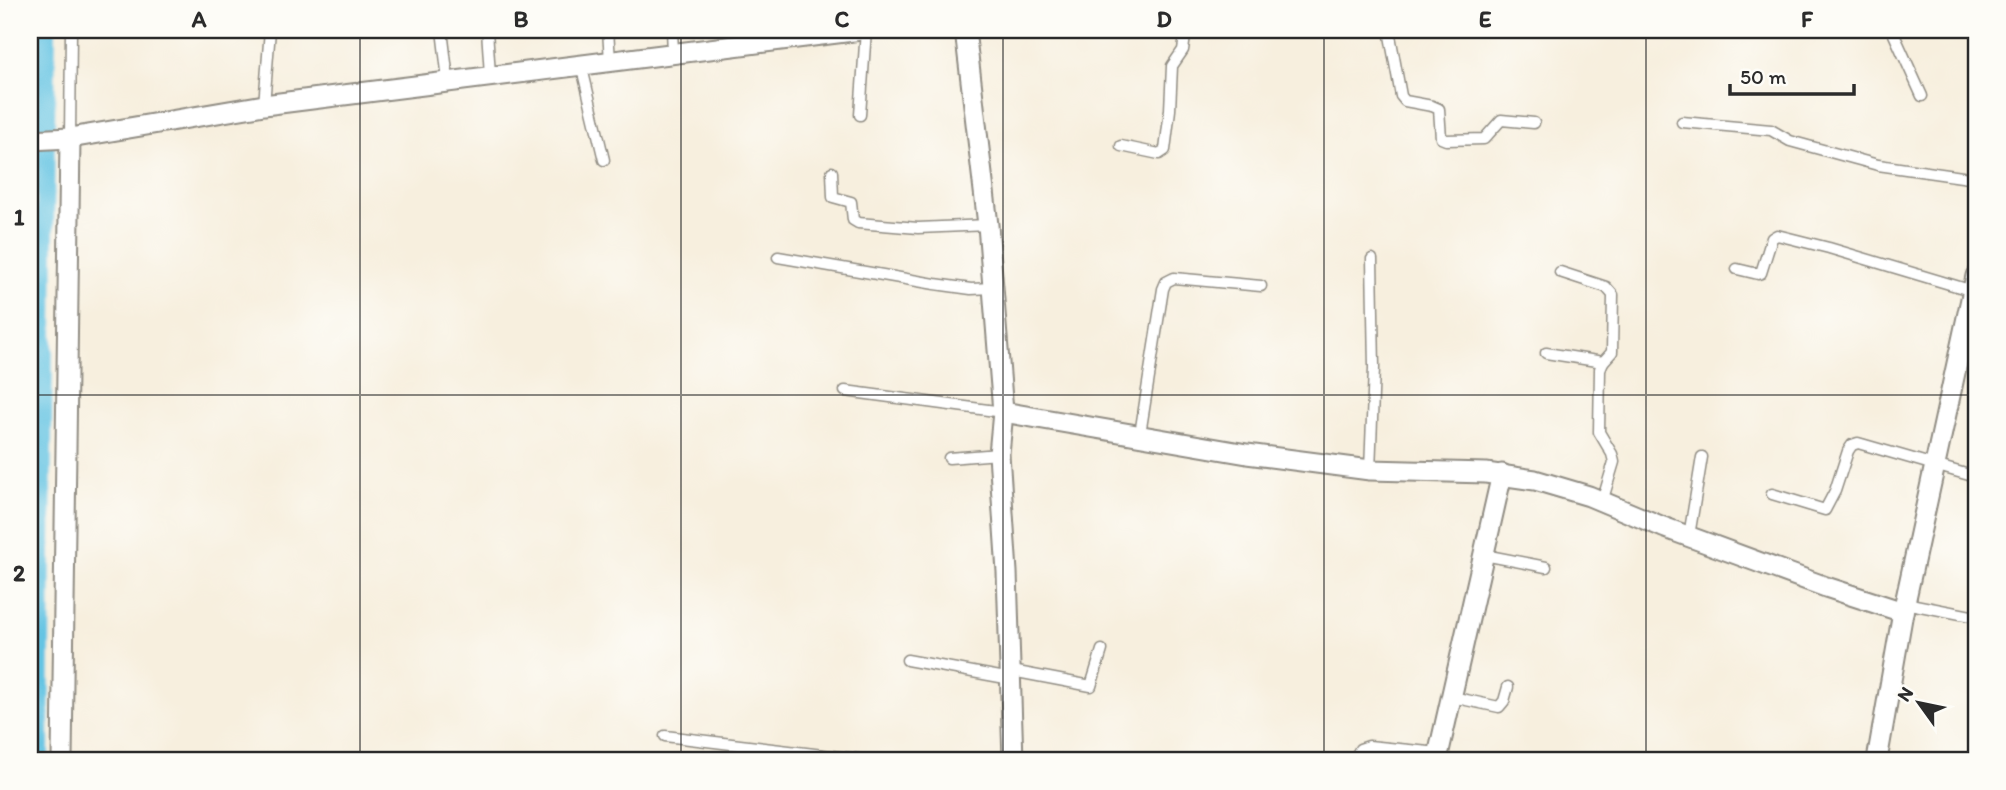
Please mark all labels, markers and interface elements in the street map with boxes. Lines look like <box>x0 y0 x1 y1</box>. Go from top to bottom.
text: A <box>191 5 207 33</box>
text: B <box>514 5 529 33</box>
text: C <box>835 5 850 33</box>
text: D <box>1156 5 1172 33</box>
text: E <box>1479 5 1492 33</box>
text: F <box>1801 5 1814 33</box>
scale bar <box>1730 52 1854 96</box>
text: 50 m <box>1740 64 1787 89</box>
text: 1 <box>14 203 25 231</box>
text: 2 <box>13 559 26 587</box>
north arrow <box>1884 668 1954 738</box>
text: N <box>1892 682 1918 706</box>

